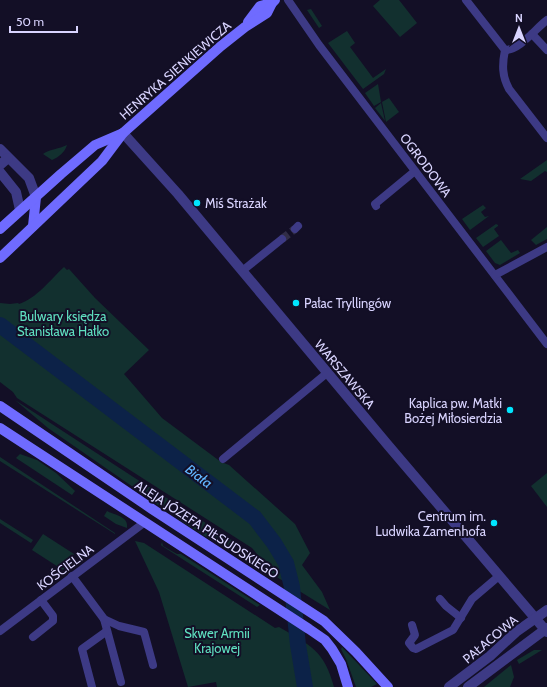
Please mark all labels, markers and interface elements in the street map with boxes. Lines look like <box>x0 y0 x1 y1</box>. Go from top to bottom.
scale bar <box>10 8 77 34</box>
north arrow <box>499 8 539 48</box>
text: N <box>515 11 523 25</box>
text: 50 m <box>16 14 44 29</box>
street label: HENRYKA SIENKIEWICZA <box>116 17 234 123</box>
street label: OGRODOWA <box>397 130 455 200</box>
place label: Miś Strażak <box>205 195 267 211</box>
marker: Miś Strażak <box>192 198 202 208</box>
place label: Pałac Tryllingów <box>304 295 392 311</box>
marker: Pałac Tryllingów <box>291 298 301 308</box>
park label: Bulwary księdza Stanisława Hałko <box>17 308 109 339</box>
street label: WARSZAWSKA <box>311 336 379 412</box>
place label: Kaplica pw. Matki Bożej Miłosierdzia <box>404 395 503 427</box>
marker: Kaplica pw. Matki Bożej Miłosierdzia <box>505 405 515 415</box>
water label: Biała <box>182 460 216 492</box>
street label: ALEJA JÓZEFA PIŁSUDSKIEGO <box>132 476 282 582</box>
place label: Centrum im. Ludwika Zamenhofa <box>375 508 487 539</box>
marker: Centrum im. Ludwika Zamenhofa <box>489 518 499 528</box>
street label: KOŚCIELNA <box>34 541 96 593</box>
street label: PAŁACOWA <box>459 611 521 667</box>
park label: Skwer Armii Krajowej <box>184 625 250 657</box>

